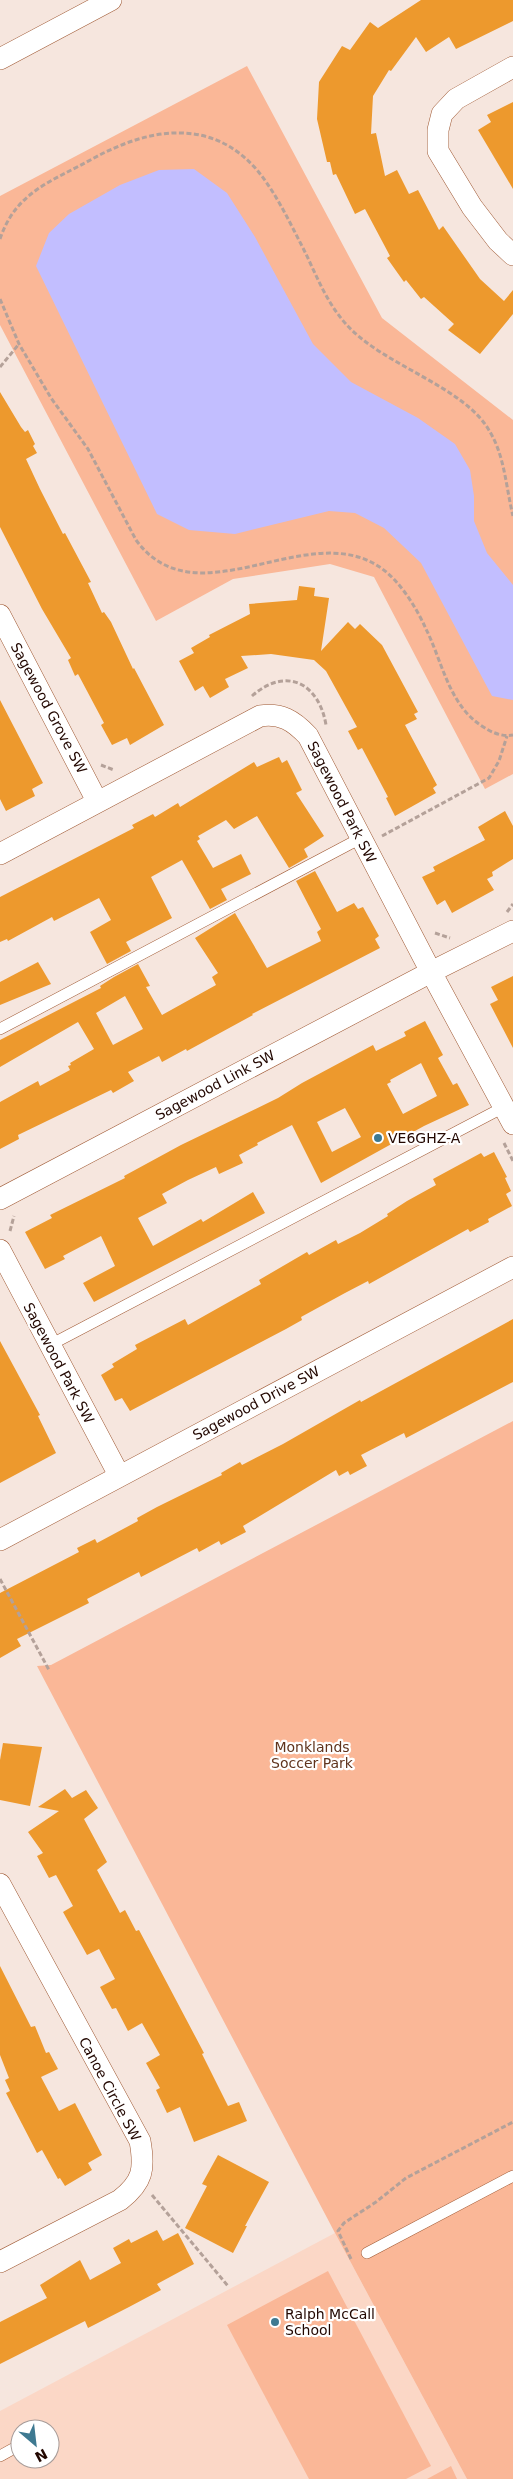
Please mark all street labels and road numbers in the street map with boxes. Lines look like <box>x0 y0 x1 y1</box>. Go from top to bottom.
street label: Sagewood Grove SW <box>8 640 90 776</box>
street label: Sagewood Park SW <box>304 739 380 866</box>
street label: Sagewood Link SW <box>153 1047 277 1123</box>
street label: Sagewood Park SW <box>20 1300 98 1426</box>
street label: Sagewood Drive SW <box>190 1363 322 1443</box>
street label: Canoe Circle SW <box>76 2034 144 2144</box>

